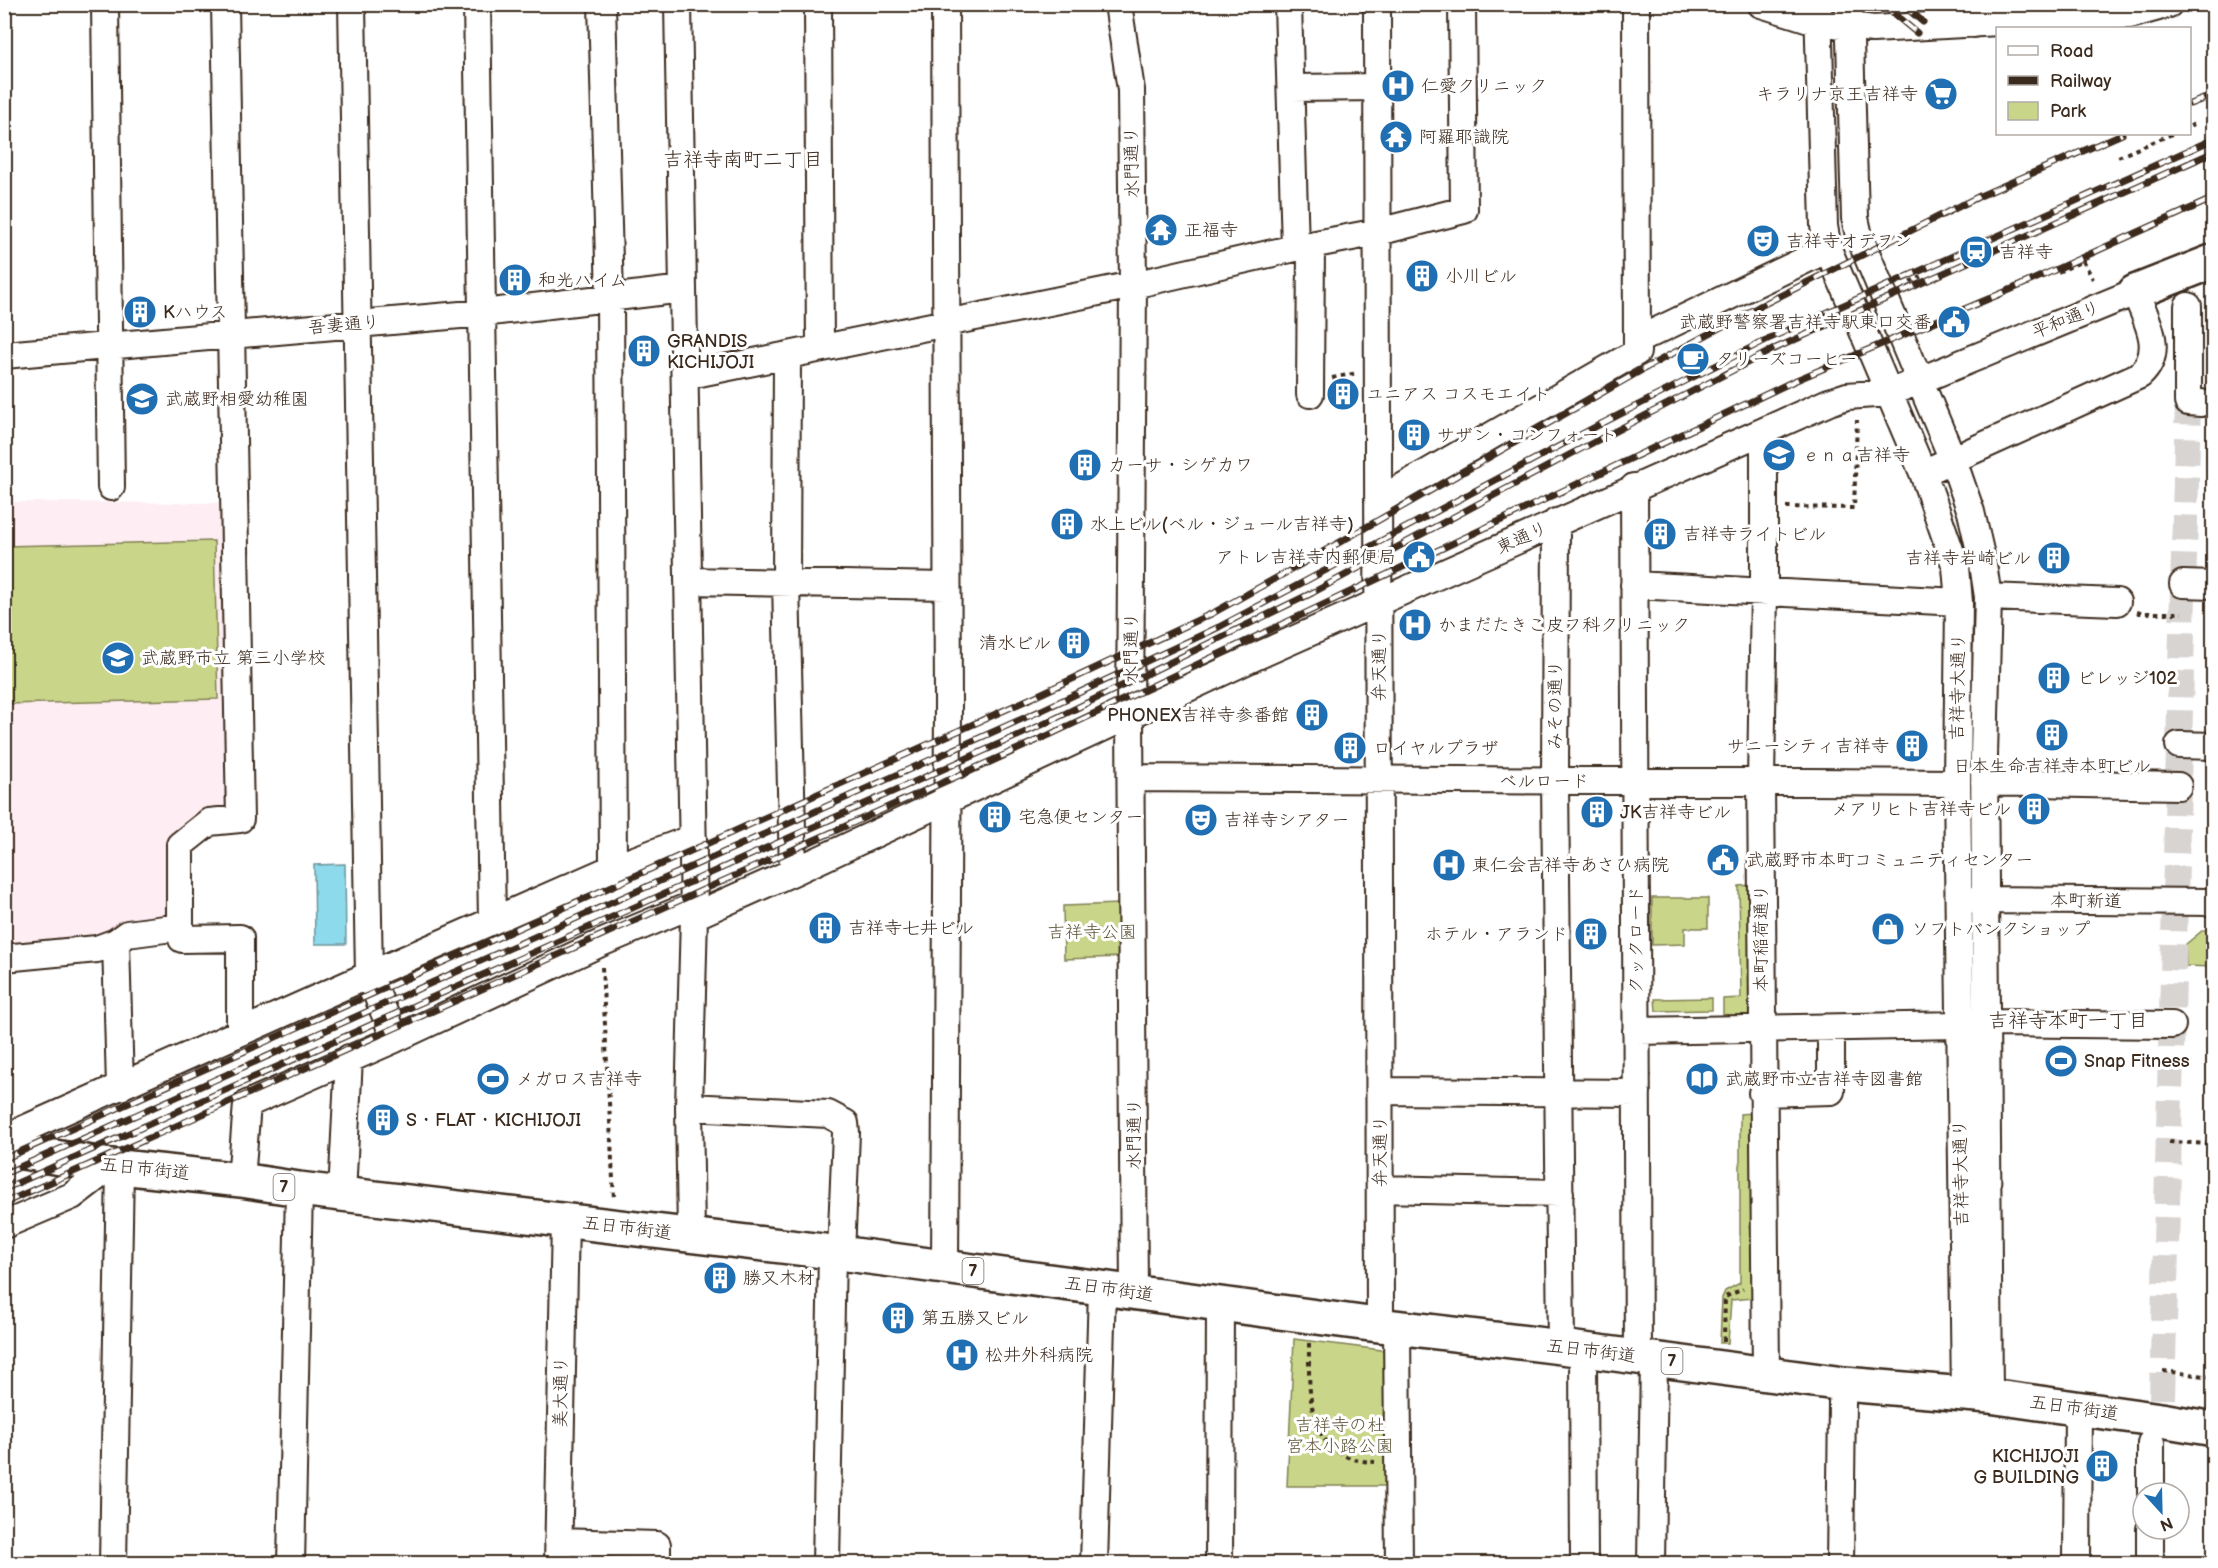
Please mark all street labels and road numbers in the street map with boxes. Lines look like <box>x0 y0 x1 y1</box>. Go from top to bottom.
street label: 水門通り <box>1121 126 1143 198</box>
street label: 平和通り <box>2029 297 2103 343</box>
street label: 吾妻通り <box>307 311 381 339</box>
street label: 東通り <box>1493 517 1551 559</box>
street label: 水門通り <box>1121 612 1142 684</box>
street label: 弁天通り <box>1369 629 1390 701</box>
street label: 吉祥寺大通り <box>1947 633 1969 741</box>
street label: みその通り <box>1545 660 1566 750</box>
street label: ベルロード <box>1499 771 1589 792</box>
street label: 本町稲荷通り <box>1751 884 1772 992</box>
street label: クックロード <box>1626 886 1647 994</box>
street label: 本町新道 <box>2050 890 2122 912</box>
street label: 水門通り <box>1124 1098 1145 1170</box>
street label: 弁天通り <box>1370 1115 1391 1187</box>
street label: 吉祥寺大通り <box>1950 1119 1972 1227</box>
street label: 五日市街道 <box>99 1154 191 1184</box>
road number: 7 <box>274 1174 294 1200</box>
street label: 五日市街道 <box>581 1212 673 1244</box>
road number: 7 <box>962 1258 984 1284</box>
street label: 五日市街道 <box>1063 1272 1155 1306</box>
street label: 五日市街道 <box>1545 1335 1637 1367</box>
road number: 7 <box>1662 1348 1682 1374</box>
street label: 美大通り <box>550 1356 572 1428</box>
street label: 五日市街道 <box>2028 1391 2120 1425</box>

